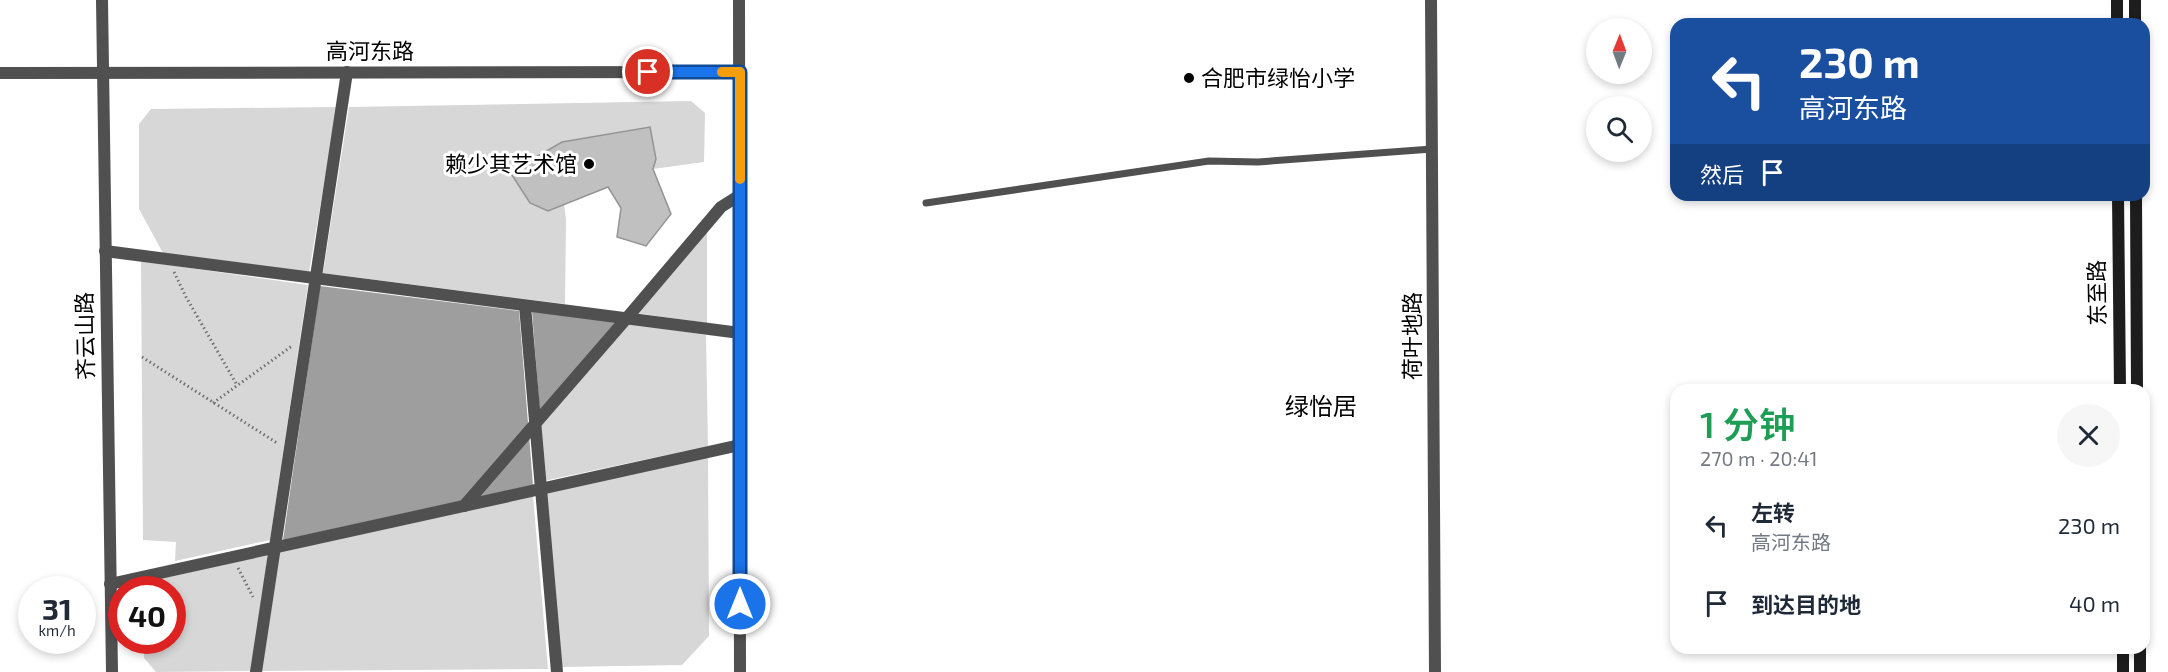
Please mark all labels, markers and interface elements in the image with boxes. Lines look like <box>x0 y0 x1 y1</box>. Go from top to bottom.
north arrow <box>1586 18 1652 84</box>
map controls <box>1586 18 1652 162</box>
text: 230 m <box>1799 36 1920 86</box>
street label: 高河东路 <box>326 37 414 63</box>
icon: left <box>1700 42 1778 120</box>
pin <box>622 46 673 97</box>
icon: arrive <box>631 55 664 88</box>
place label: 合肥市绿怡小学 <box>1201 64 1355 90</box>
marker: 合肥市绿怡小学 <box>1182 71 1196 85</box>
text: 高河东路 <box>1799 91 1907 123</box>
button: search <box>1586 96 1652 162</box>
place label: 赖少其艺术馆 <box>445 150 577 176</box>
icon: arrive <box>1756 156 1789 189</box>
marker: 赖少其艺术馆 <box>582 157 596 171</box>
text: 然后 <box>1700 161 1744 187</box>
street label: 东至路 <box>2082 260 2110 326</box>
street label: 齐云山路 <box>70 292 98 380</box>
street label: 荷叶地路 <box>1398 292 1424 380</box>
district label: 绿怡居 <box>1285 391 1357 420</box>
text: 1 分钟 <box>1700 402 1795 445</box>
button: close <box>2057 404 2120 467</box>
text: 270 m · 20:41 <box>1700 446 1817 470</box>
text: 左转 <box>1751 499 1795 525</box>
icon: left <box>1700 509 1733 542</box>
text: 230 m <box>2058 512 2120 538</box>
text: 高河东路 <box>1751 530 1831 554</box>
position arrow <box>708 572 772 636</box>
speed limit sign: 40 <box>108 576 186 654</box>
icon: arrive <box>1700 587 1733 620</box>
text: 31 <box>42 590 72 626</box>
text: 40 m <box>2069 590 2120 616</box>
text: 到达目的地 <box>1751 591 1861 617</box>
text: km/h <box>38 621 76 639</box>

